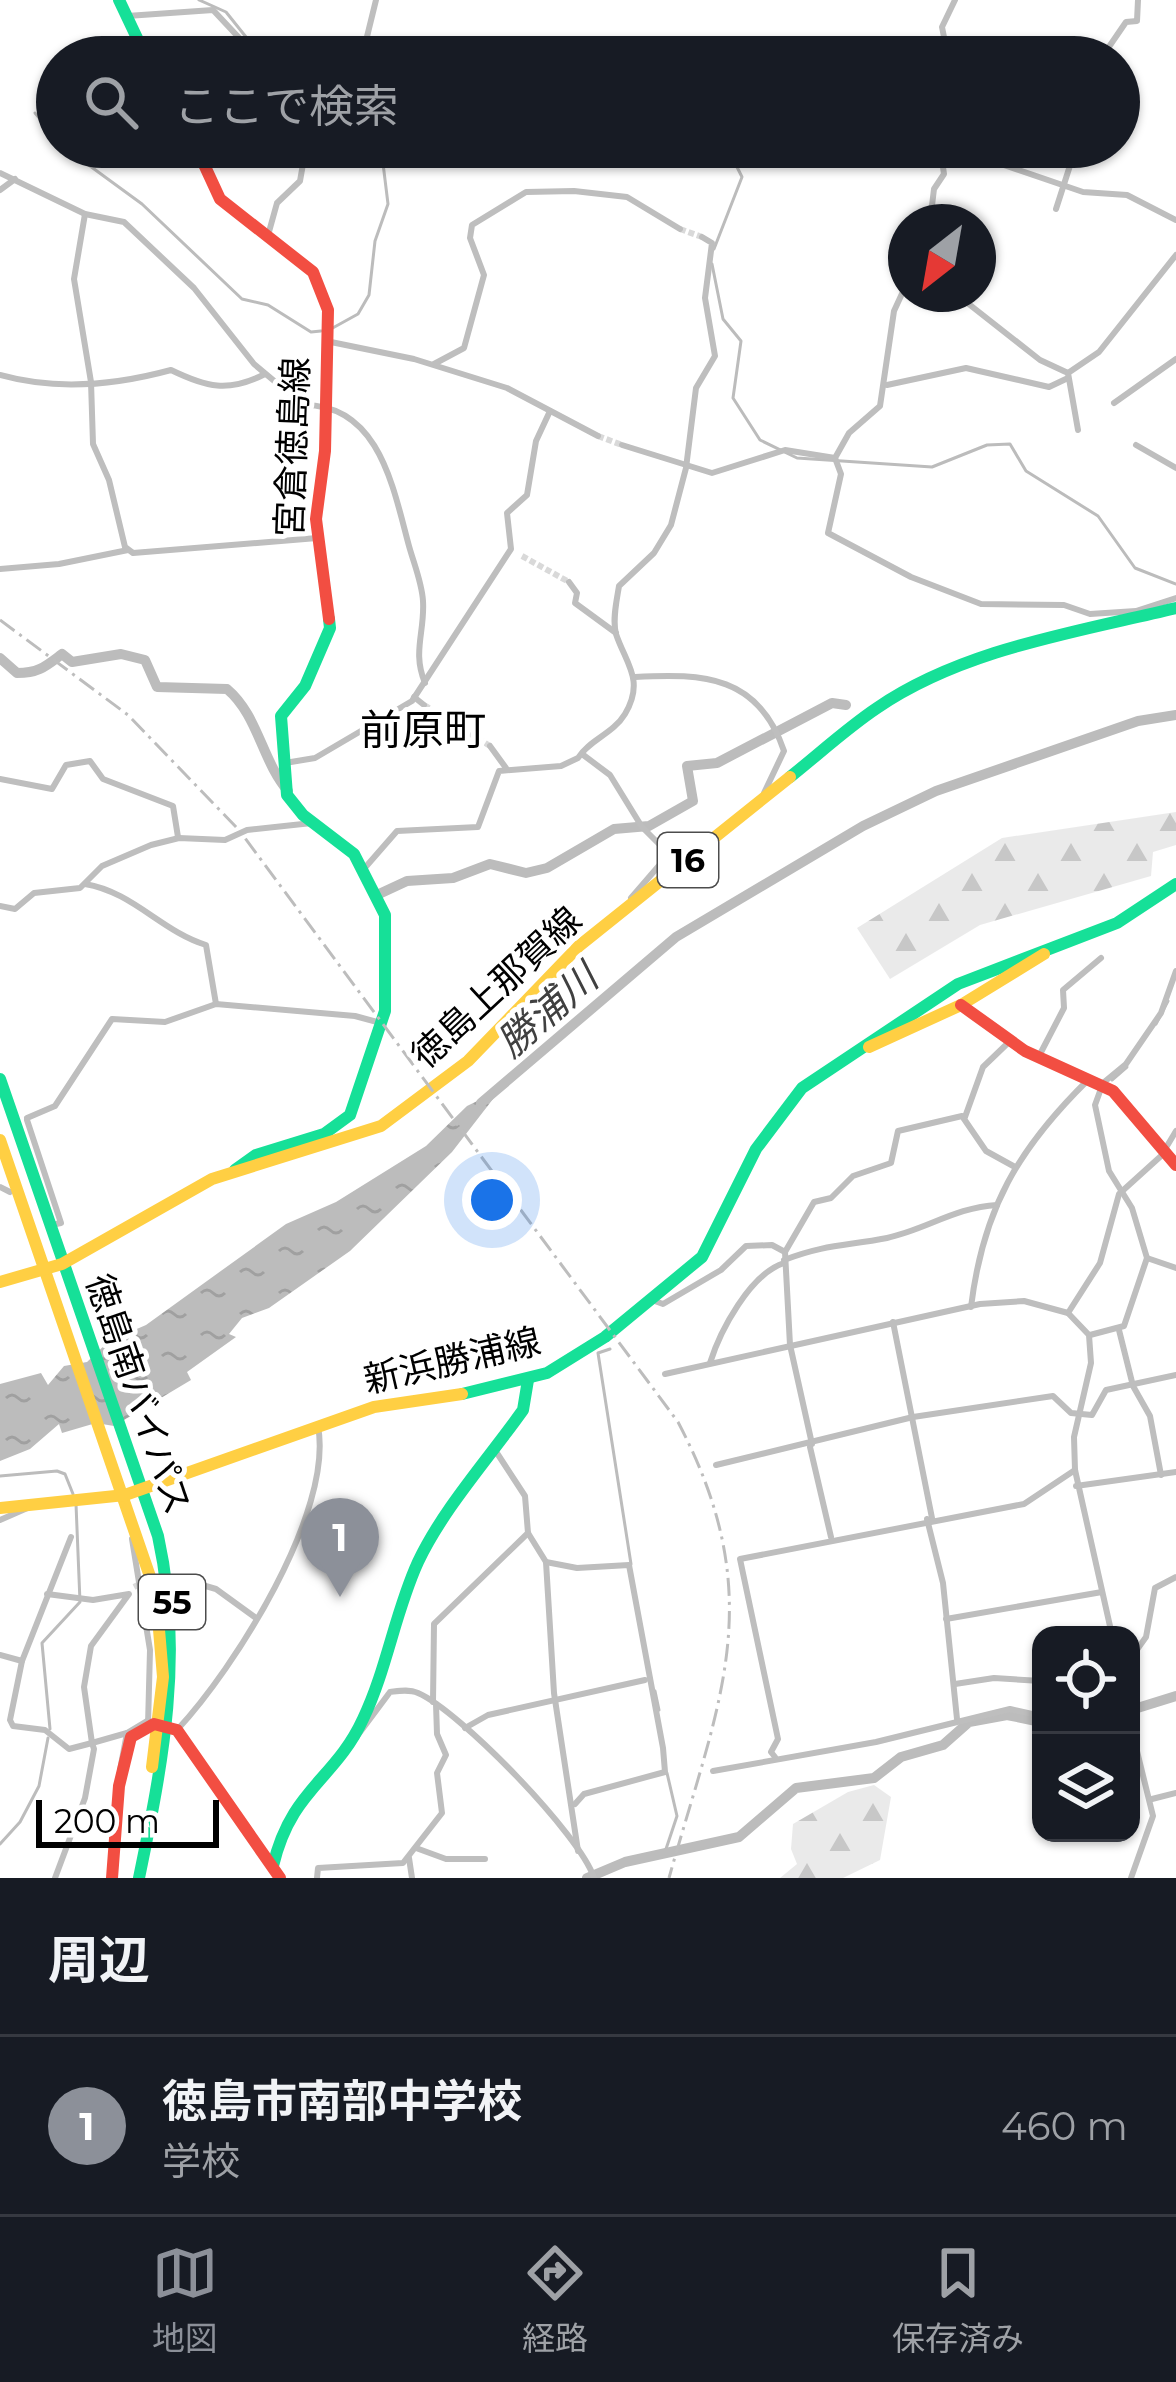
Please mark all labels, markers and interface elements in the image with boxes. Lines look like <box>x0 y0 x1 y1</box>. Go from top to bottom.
search box <box>36 36 1140 168</box>
icon: search <box>78 69 144 135</box>
text: ここで検索 <box>174 78 399 133</box>
north arrow <box>888 204 996 312</box>
street label: 宮倉徳島線 <box>267 356 317 538</box>
district label: 前原町 <box>360 704 486 756</box>
road number: 16 <box>658 833 718 887</box>
street label: 徳島上那賀線 <box>402 897 590 1077</box>
water label: 勝浦川 <box>487 951 610 1066</box>
your location <box>462 1170 522 1230</box>
street label: 徳島南バイパス <box>77 1268 201 1520</box>
street label: 新浜勝浦線 <box>359 1318 545 1402</box>
pin: 1 <box>301 1498 379 1597</box>
road number: 55 <box>139 1575 205 1629</box>
map controls <box>1032 1626 1140 1842</box>
button: locate <box>1032 1626 1140 1734</box>
button: layers <box>1032 1734 1140 1842</box>
scale bar <box>36 1794 219 1847</box>
text: 200 m <box>54 1801 160 1841</box>
text: 周辺 <box>48 1929 150 1991</box>
text: 徳島市南部中学校 <box>162 2073 522 2128</box>
text: 1 <box>79 2102 95 2150</box>
text: 460 m <box>1001 2102 1128 2150</box>
text: 学校 <box>162 2137 240 2185</box>
tab: 地図 <box>152 2240 218 2360</box>
tab: 経路 <box>522 2240 588 2360</box>
tab: 保存済み <box>892 2240 1024 2360</box>

